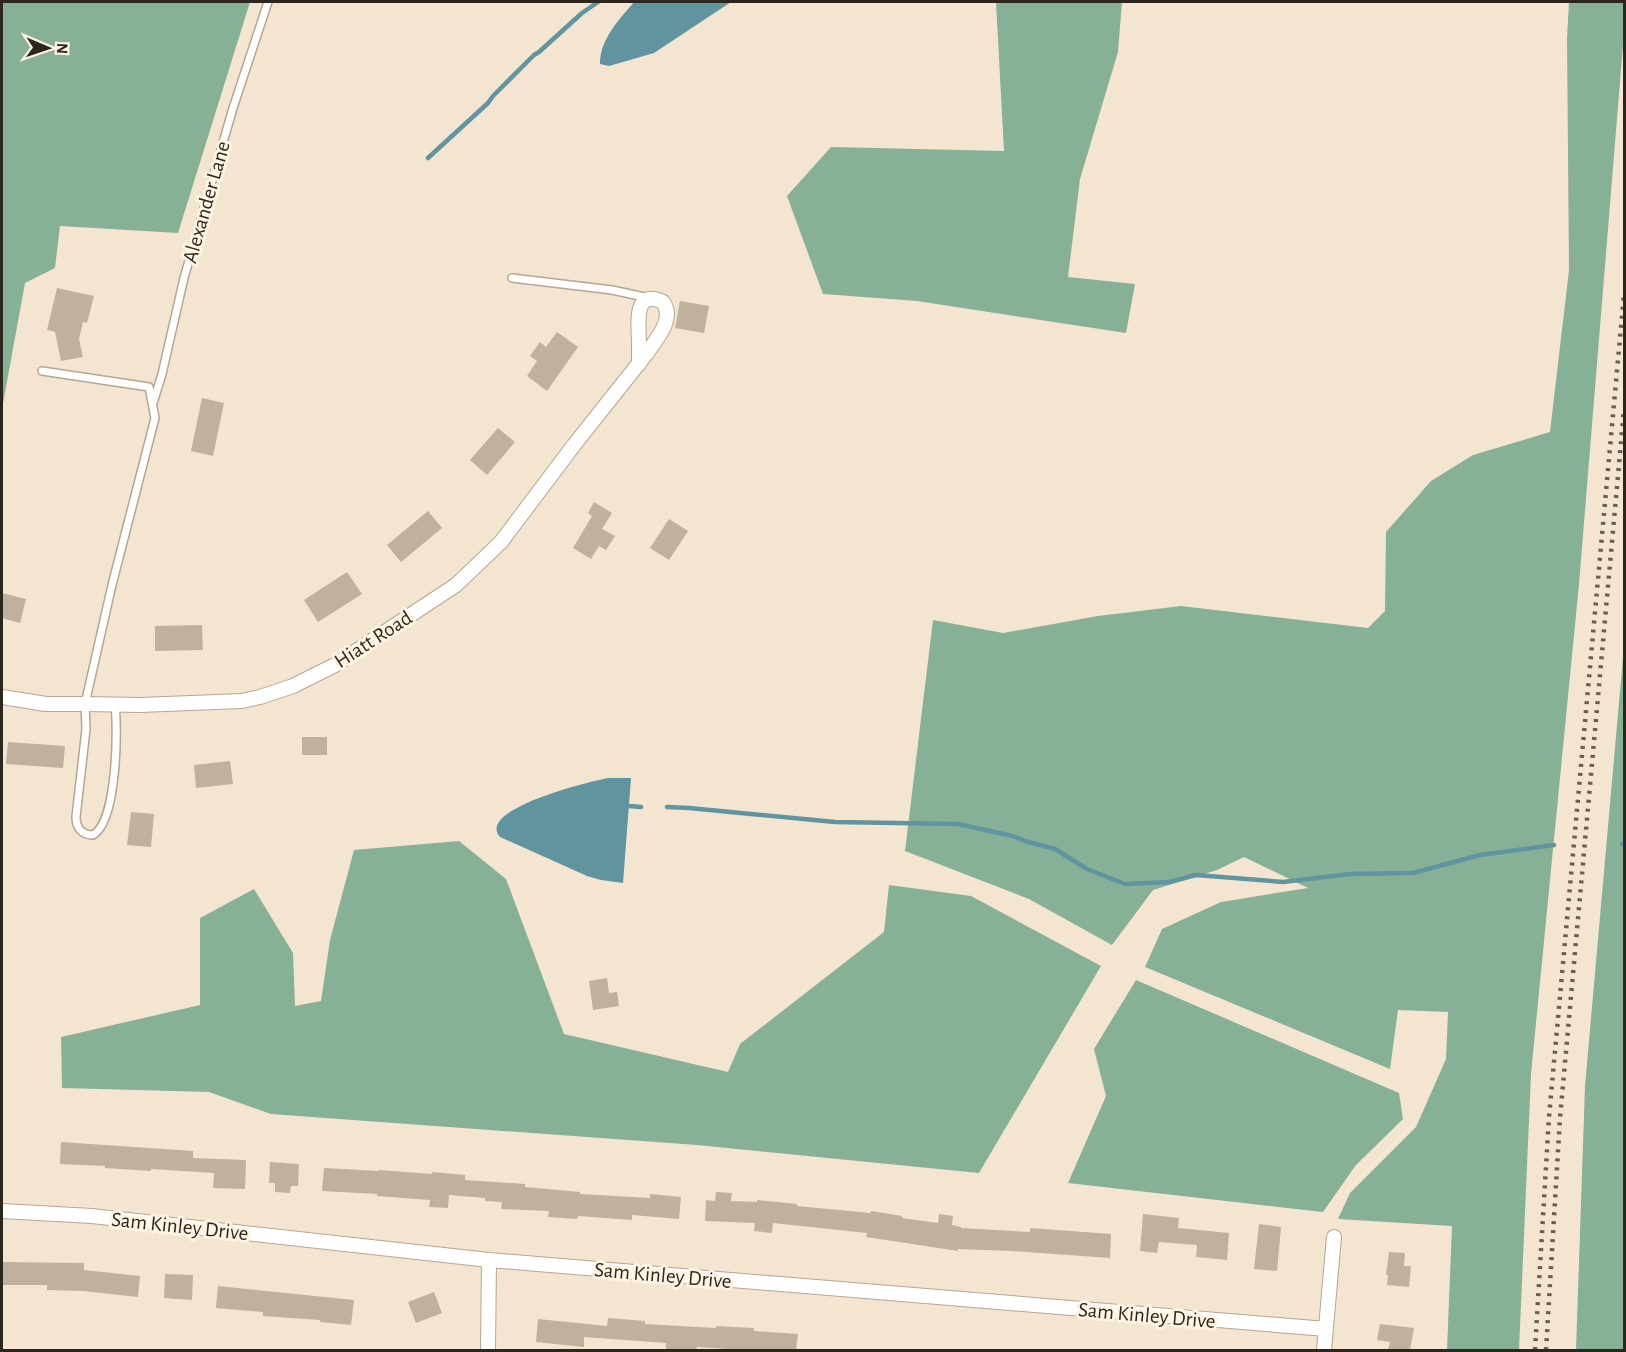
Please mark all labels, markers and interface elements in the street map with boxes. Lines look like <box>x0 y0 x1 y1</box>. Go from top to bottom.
north arrow <box>18 18 78 78</box>
text: N <box>54 43 70 54</box>
street label: Alexander Lane <box>179 139 234 265</box>
street label: Hiatt Road <box>331 607 416 672</box>
street label: Sam Kinley Drive <box>110 1209 249 1244</box>
street label: Sam Kinley Drive <box>593 1259 732 1292</box>
street label: Sam Kinley Drive <box>1077 1299 1216 1332</box>

